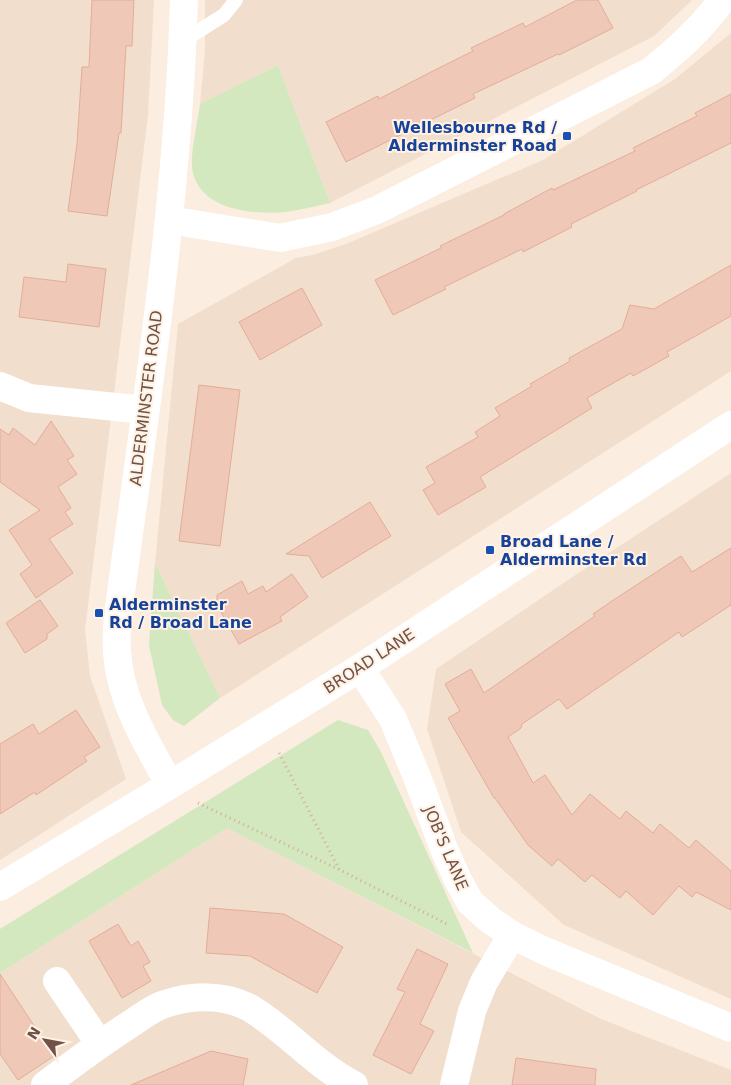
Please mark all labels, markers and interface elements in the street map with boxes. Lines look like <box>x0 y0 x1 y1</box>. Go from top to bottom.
place label: Wellesbourne Rd / Alderminster Road <box>388 118 557 155</box>
marker: Wellesbourne Rd / Alderminster Road <box>561 130 573 142</box>
street label: ALDERMINSTER ROAD <box>126 309 166 487</box>
place label: Broad Lane / Alderminster Rd <box>500 532 647 569</box>
marker: Broad Lane / Alderminster Rd <box>484 544 496 556</box>
place label: Alderminster Rd / Broad Lane <box>109 595 252 632</box>
marker: Alderminster Rd / Broad Lane <box>93 607 105 619</box>
street label: BROAD LANE <box>320 624 418 698</box>
street label: JOB'S LANE <box>419 802 472 893</box>
north arrow <box>20 1015 70 1065</box>
text: N <box>24 1024 44 1042</box>

